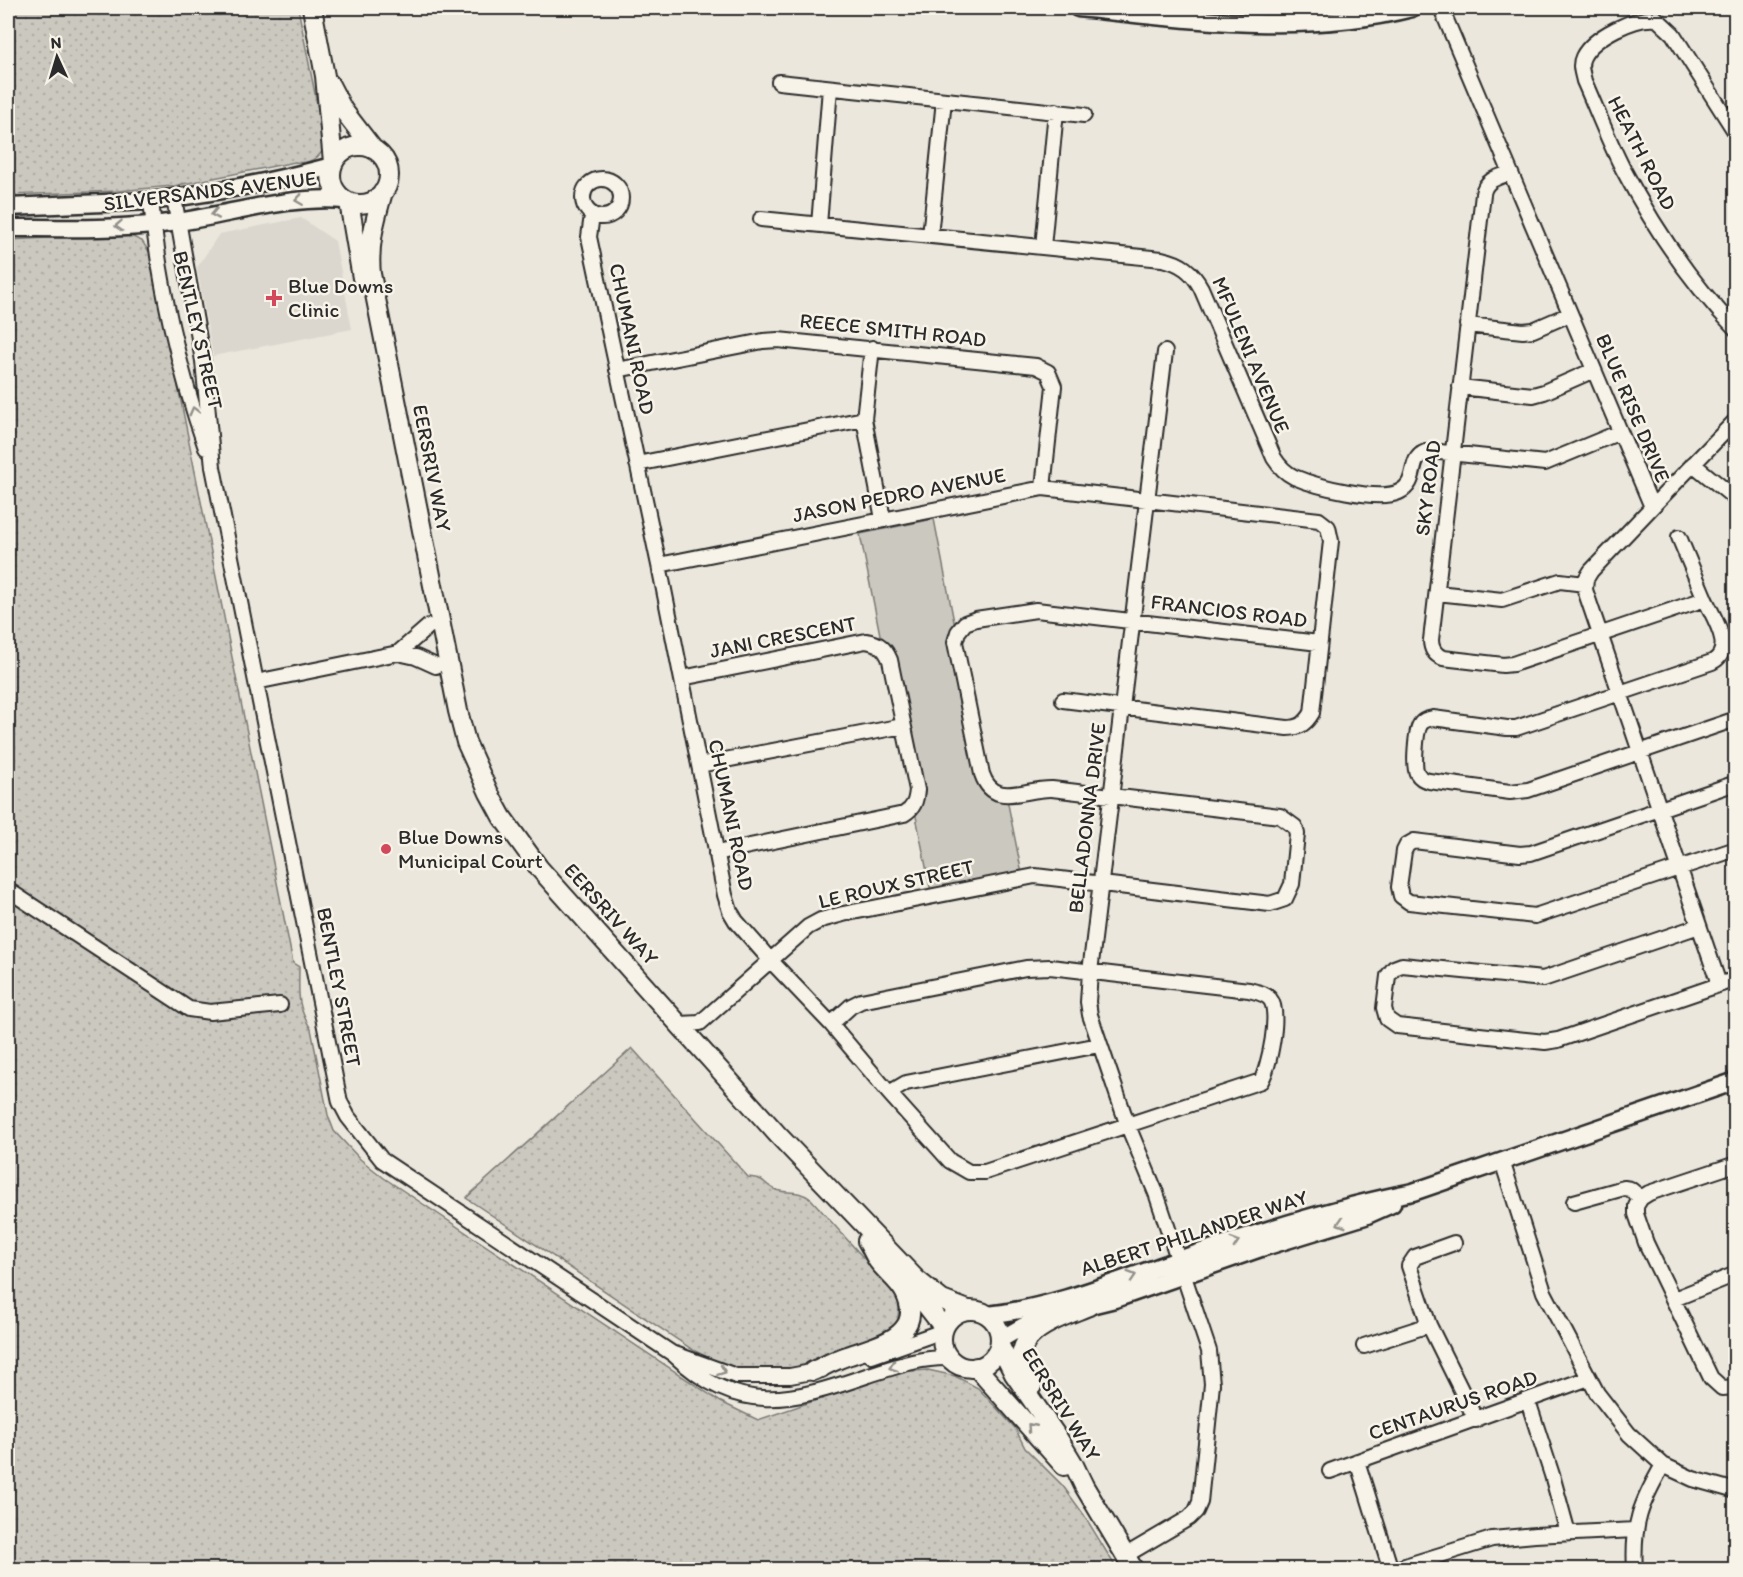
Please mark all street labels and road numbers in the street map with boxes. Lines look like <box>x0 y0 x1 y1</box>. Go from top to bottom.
street label: HEATH ROAD <box>1603 91 1682 214</box>
street label: SILVERSANDS AVENUE <box>102 165 318 216</box>
street label: BENTLEY STREET <box>168 248 229 412</box>
street label: CHUMANI ROAD <box>604 261 661 417</box>
street label: MFULENI AVENUE <box>1207 273 1296 437</box>
street label: REECE SMITH ROAD <box>798 307 988 352</box>
street label: BLUE RISE DRIVE <box>1591 330 1676 486</box>
street label: EERSRIV WAY <box>408 402 457 534</box>
street label: SKY ROAD <box>1409 439 1446 537</box>
street label: JASON PEDRO AVENUE <box>790 462 1008 527</box>
street label: FRANCIOS ROAD <box>1149 588 1309 633</box>
street label: JANI CRESCENT <box>708 610 858 663</box>
street label: BELLADONNA DRIVE <box>1062 721 1111 915</box>
street label: CHUMANI ROAD <box>703 737 760 893</box>
street label: LE ROUX STREET <box>816 853 976 914</box>
street label: EERSRIV WAY <box>559 857 664 970</box>
street label: BENTLEY STREET <box>312 905 367 1069</box>
street label: ALBERT PHILANDER WAY <box>1077 1184 1311 1281</box>
street label: EERSRIV WAY <box>1017 1342 1106 1465</box>
street label: CENTAURUS ROAD <box>1365 1364 1541 1445</box>

